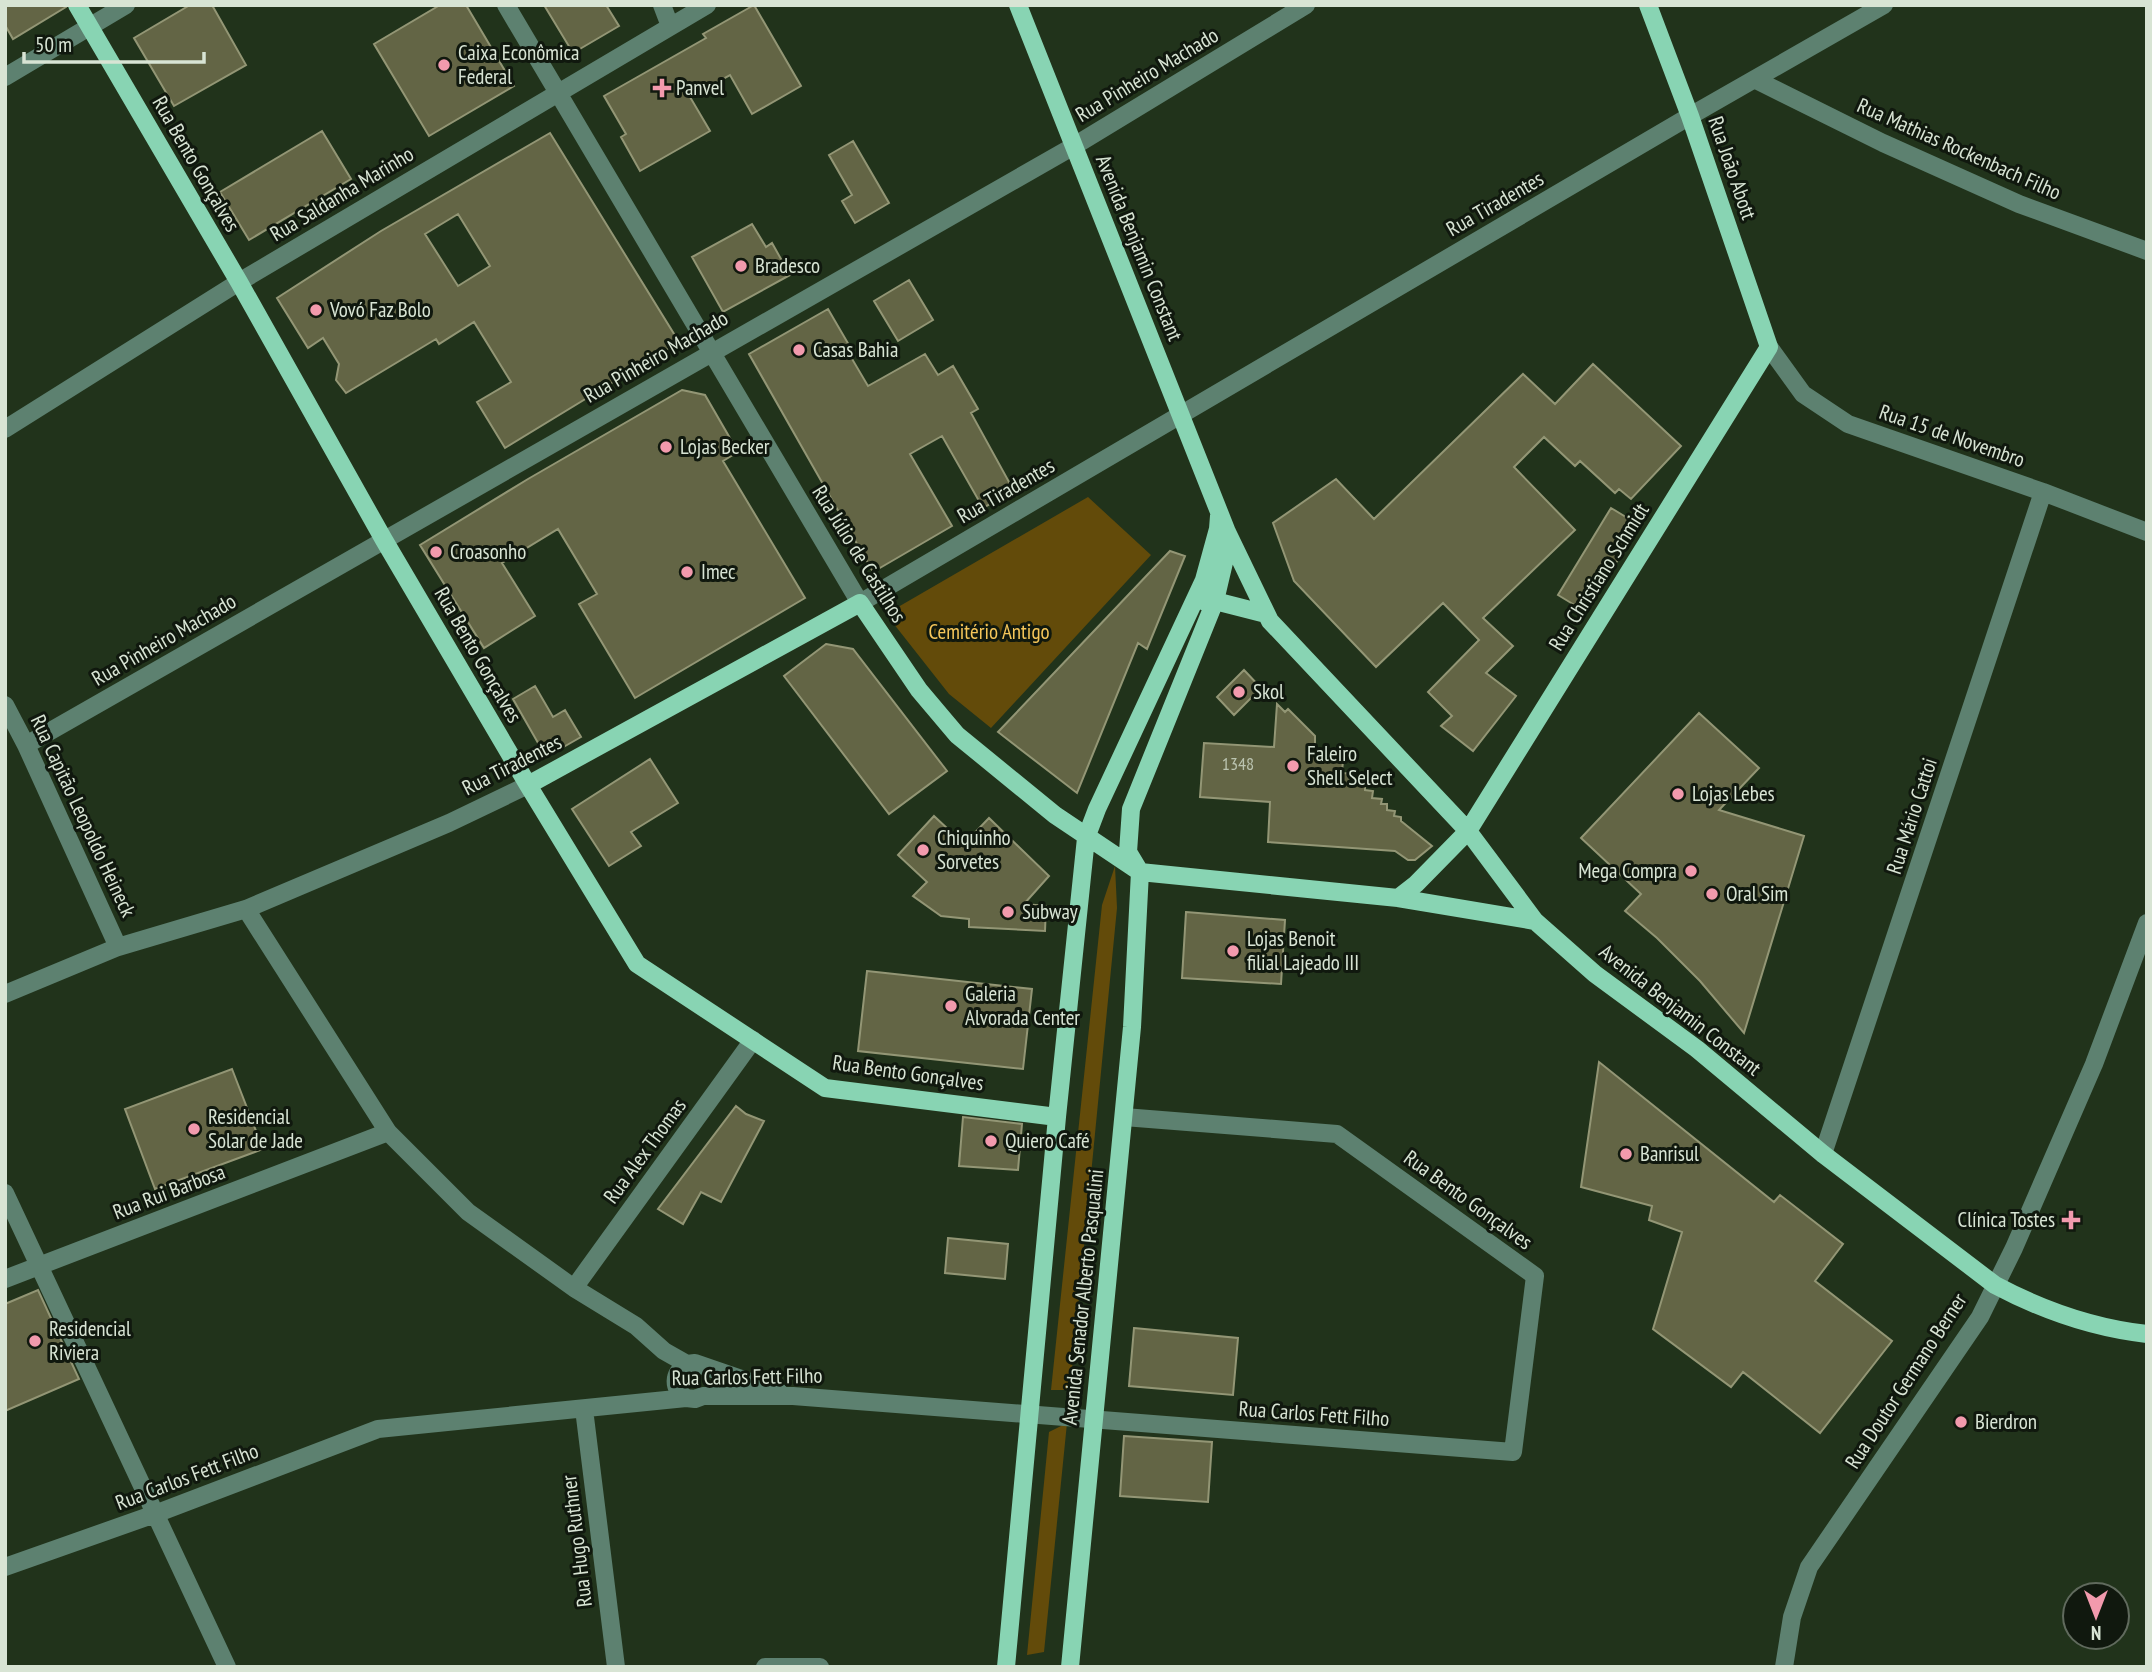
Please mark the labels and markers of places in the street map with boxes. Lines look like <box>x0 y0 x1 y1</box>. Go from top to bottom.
place label: Caixa Econômica Federal <box>458 39 579 90</box>
marker: Caixa Econômica Federal <box>436 57 452 73</box>
place label: Panvel <box>676 74 724 101</box>
marker: Panvel <box>654 80 670 96</box>
place label: Bradesco <box>755 252 820 279</box>
marker: Bradesco <box>733 258 749 274</box>
place label: Vovó Faz Bolo <box>329 296 431 323</box>
marker: Vovó Faz Bolo <box>308 302 324 318</box>
place label: Casas Bahia <box>813 336 898 363</box>
marker: Casas Bahia <box>791 342 807 358</box>
place label: Lojas Becker <box>680 433 770 460</box>
marker: Lojas Becker <box>658 439 674 455</box>
place label: Croasonho <box>450 538 526 565</box>
marker: Croasonho <box>428 544 444 560</box>
place label: Imec <box>701 558 736 585</box>
marker: Imec <box>679 564 695 580</box>
place label: Skol <box>1253 678 1284 705</box>
marker: Skol <box>1231 684 1247 700</box>
place label: Faleiro Shell Select <box>1307 740 1393 791</box>
marker: Faleiro Shell Select <box>1285 758 1301 774</box>
place label: Lojas Lebes <box>1692 780 1775 807</box>
marker: Lojas Lebes <box>1670 786 1686 802</box>
place label: Chiquinho Sorvetes <box>937 824 1011 875</box>
marker: Chiquinho Sorvetes <box>915 842 931 858</box>
place label: Mega Compra <box>1578 857 1677 884</box>
marker: Mega Compra <box>1683 863 1699 879</box>
place label: Oral Sim <box>1726 880 1788 907</box>
marker: Oral Sim <box>1704 886 1720 902</box>
place label: Subway <box>1022 898 1078 925</box>
marker: Subway <box>1000 904 1016 920</box>
place label: Lojas Benoit filial Lajeado III <box>1247 925 1359 976</box>
marker: Lojas Benoit filial Lajeado III <box>1225 943 1241 959</box>
place label: Galeria Alvorada Center <box>965 980 1080 1031</box>
marker: Galeria Alvorada Center <box>943 998 959 1014</box>
place label: Residencial Solar de Jade <box>208 1103 303 1154</box>
marker: Residencial Solar de Jade <box>186 1121 202 1137</box>
place label: Quiero Café <box>1005 1127 1090 1154</box>
marker: Quiero Café <box>983 1133 999 1149</box>
place label: Banrisul <box>1640 1140 1699 1167</box>
marker: Banrisul <box>1618 1146 1634 1162</box>
place label: Clínica Tostes <box>1958 1206 2055 1233</box>
marker: Clínica Tostes <box>2061 1210 2081 1230</box>
place label: Residencial Riviera <box>49 1315 131 1366</box>
marker: Residencial Riviera <box>27 1333 43 1349</box>
place label: Bierdron <box>1975 1408 2037 1435</box>
marker: Bierdron <box>1953 1414 1969 1430</box>

